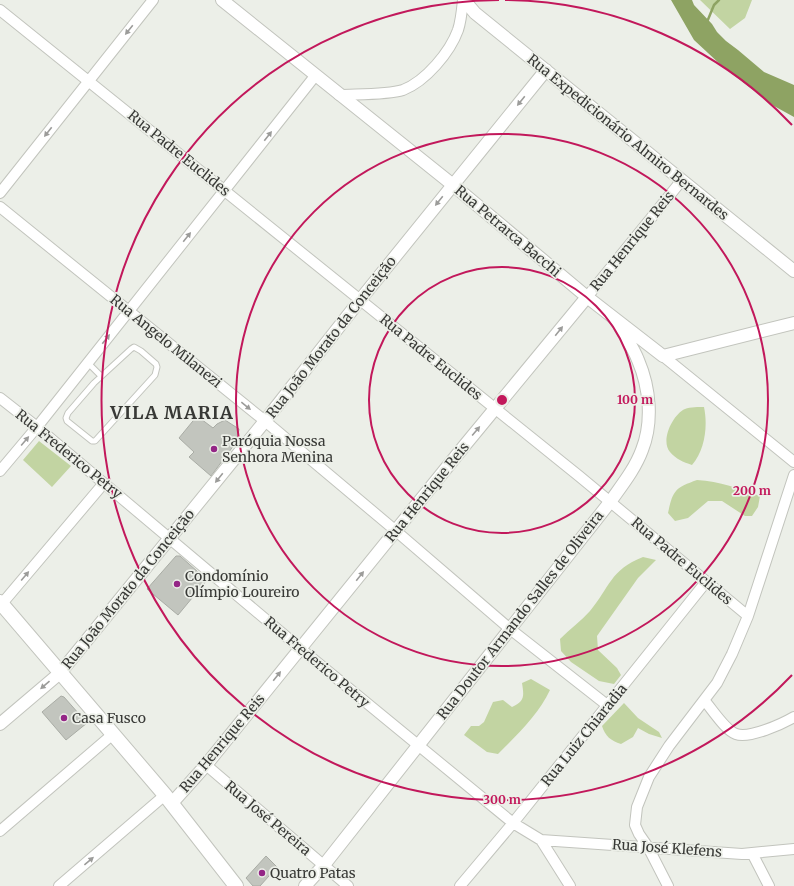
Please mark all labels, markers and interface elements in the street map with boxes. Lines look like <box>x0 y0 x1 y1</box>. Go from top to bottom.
one-way arrow <box>124 25 133 36</box>
street label: Rua Expedicionário Almiro Bernardes <box>524 50 732 224</box>
one-way arrow <box>517 95 526 106</box>
street label: Rua Padre Euclides <box>124 106 234 200</box>
one-way arrow <box>44 127 52 138</box>
one-way arrow <box>264 130 272 141</box>
street label: Rua Petrarca Bacchi <box>451 181 565 281</box>
street label: Rua Henrique Reis <box>586 187 678 295</box>
one-way arrow <box>435 196 444 207</box>
one-way arrow <box>183 232 191 243</box>
street label: Rua João Morato da Conceição <box>262 252 400 422</box>
street label: Rua Angelo Milanezi <box>107 290 226 392</box>
street label: Rua Padre Euclides <box>376 310 486 404</box>
one-way arrow <box>555 326 564 336</box>
one-way arrow <box>102 334 110 345</box>
text: 100 m <box>617 392 653 407</box>
centre of rings <box>495 393 509 407</box>
district label: VILA MARIA <box>109 401 234 424</box>
one-way arrow <box>240 401 251 410</box>
street label: Rua Frederico Petry <box>12 405 127 503</box>
one-way arrow <box>472 426 481 437</box>
place label: Paróquia Nossa Senhora Menina <box>222 432 333 466</box>
one-way arrow <box>21 435 30 446</box>
street label: Rua Henrique Reis <box>381 438 473 546</box>
marker: Paróquia Nossa Senhora Menina <box>209 444 219 454</box>
one-way arrow <box>214 473 223 484</box>
text: 200 m <box>733 483 771 498</box>
street label: Rua João Morato da Conceição <box>58 505 198 673</box>
street label: Rua Doutor Armando Salles de Oliveira <box>433 507 607 723</box>
street label: Rua Padre Euclides <box>628 513 736 609</box>
place label: Condomínio Olímpio Loureiro <box>185 567 300 601</box>
one-way arrow <box>21 571 30 581</box>
one-way arrow <box>355 571 364 581</box>
marker: Condomínio Olímpio Loureiro <box>172 579 182 589</box>
street label: Rua Frederico Petry <box>261 613 374 712</box>
one-way arrow <box>273 671 281 682</box>
one-way arrow <box>40 680 51 689</box>
street label: Rua Luiz Chiaradia <box>537 680 631 790</box>
street label: Rua Henrique Reis <box>175 690 269 796</box>
place label: Casa Fusco <box>72 709 146 727</box>
marker: Casa Fusco <box>59 713 69 723</box>
street label: Rua José Pereira <box>221 777 315 860</box>
text: 300 m <box>483 792 521 807</box>
street label: Rua José Klefens <box>611 835 723 861</box>
one-way arrow <box>84 856 94 865</box>
place label: Quatro Patas <box>270 864 356 882</box>
marker: Quatro Patas <box>257 868 267 878</box>

